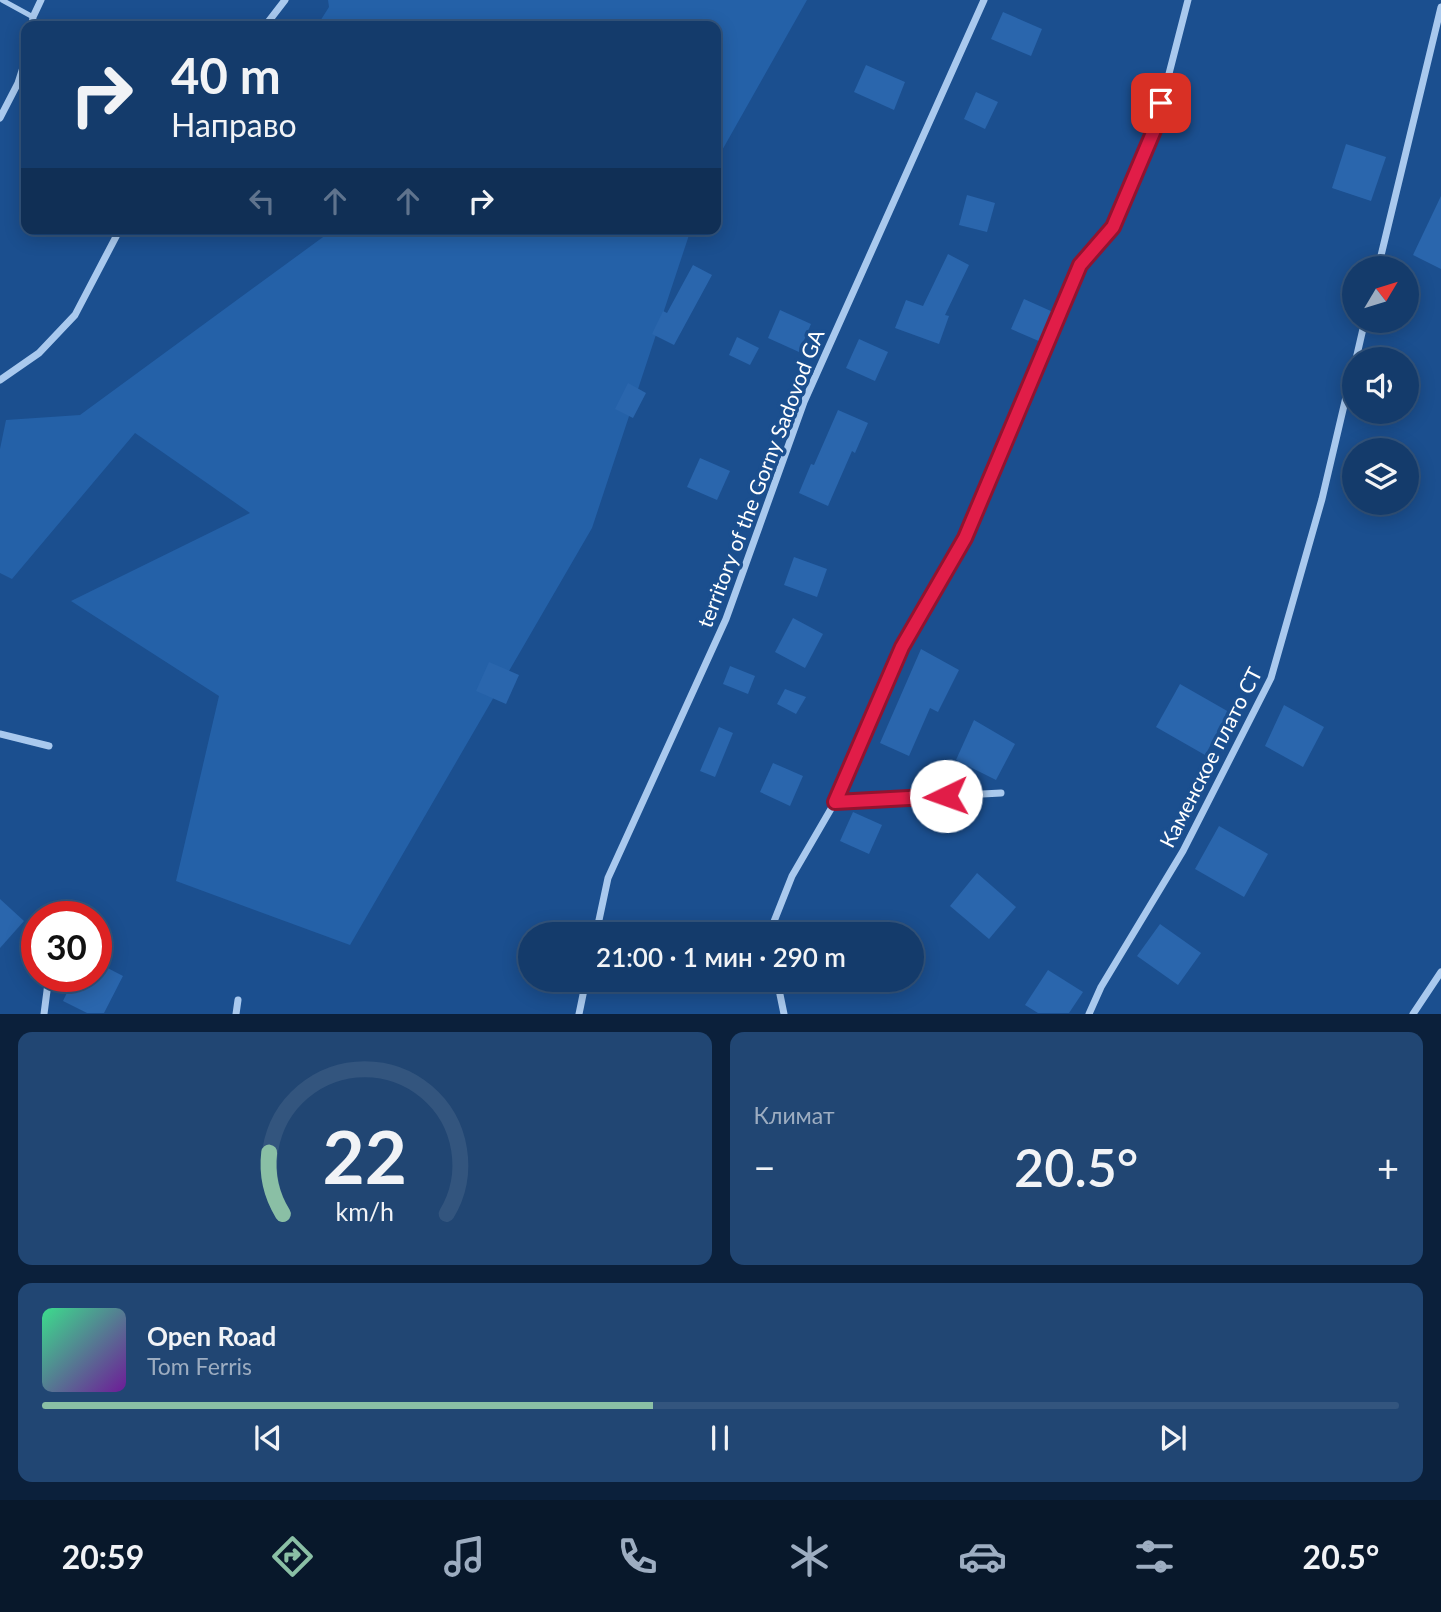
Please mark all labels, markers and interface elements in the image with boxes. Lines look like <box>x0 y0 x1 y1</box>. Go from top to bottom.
text: 40 m <box>171 46 281 104</box>
icon: right <box>56 49 147 140</box>
pin <box>1131 73 1191 133</box>
icon: arrive <box>1142 84 1180 122</box>
text: Направо <box>171 105 297 144</box>
icon: left <box>243 182 281 220</box>
icon: ahead <box>316 182 354 220</box>
icon: ahead <box>389 182 427 220</box>
icon: right <box>462 182 500 220</box>
north arrow <box>1342 256 1419 332</box>
map controls <box>1342 256 1419 515</box>
street label: territory of the Gorny Sadovod GA <box>691 325 829 631</box>
button: sound <box>1342 347 1419 424</box>
button: layers <box>1342 438 1419 515</box>
street label: Каменское плато СТ <box>1154 662 1267 851</box>
position arrow <box>909 759 983 833</box>
speed limit sign: 30 <box>21 901 112 992</box>
text: 21:00 · 1 мин · 290 m <box>596 941 846 973</box>
text: Климат <box>754 1101 835 1129</box>
text: 22 <box>323 1113 407 1201</box>
text: 20.5° <box>1014 1136 1138 1198</box>
text: − <box>754 1144 776 1190</box>
text: + <box>1377 1144 1399 1190</box>
text: km/h <box>335 1196 394 1226</box>
text: Open Road <box>147 1320 276 1352</box>
text: Tom Ferris <box>147 1352 252 1380</box>
icon: previous <box>249 1419 287 1457</box>
icon: pause <box>701 1419 739 1457</box>
icon: next <box>1154 1419 1192 1457</box>
icon: directions <box>268 1532 317 1581</box>
icon: music <box>440 1532 489 1581</box>
icon: phone <box>613 1532 662 1581</box>
icon: climate <box>785 1532 834 1581</box>
icon: car <box>958 1532 1007 1581</box>
icon: filters <box>1130 1532 1179 1581</box>
text: 20:59 <box>62 1537 144 1576</box>
text: 20.5° <box>1303 1537 1379 1576</box>

